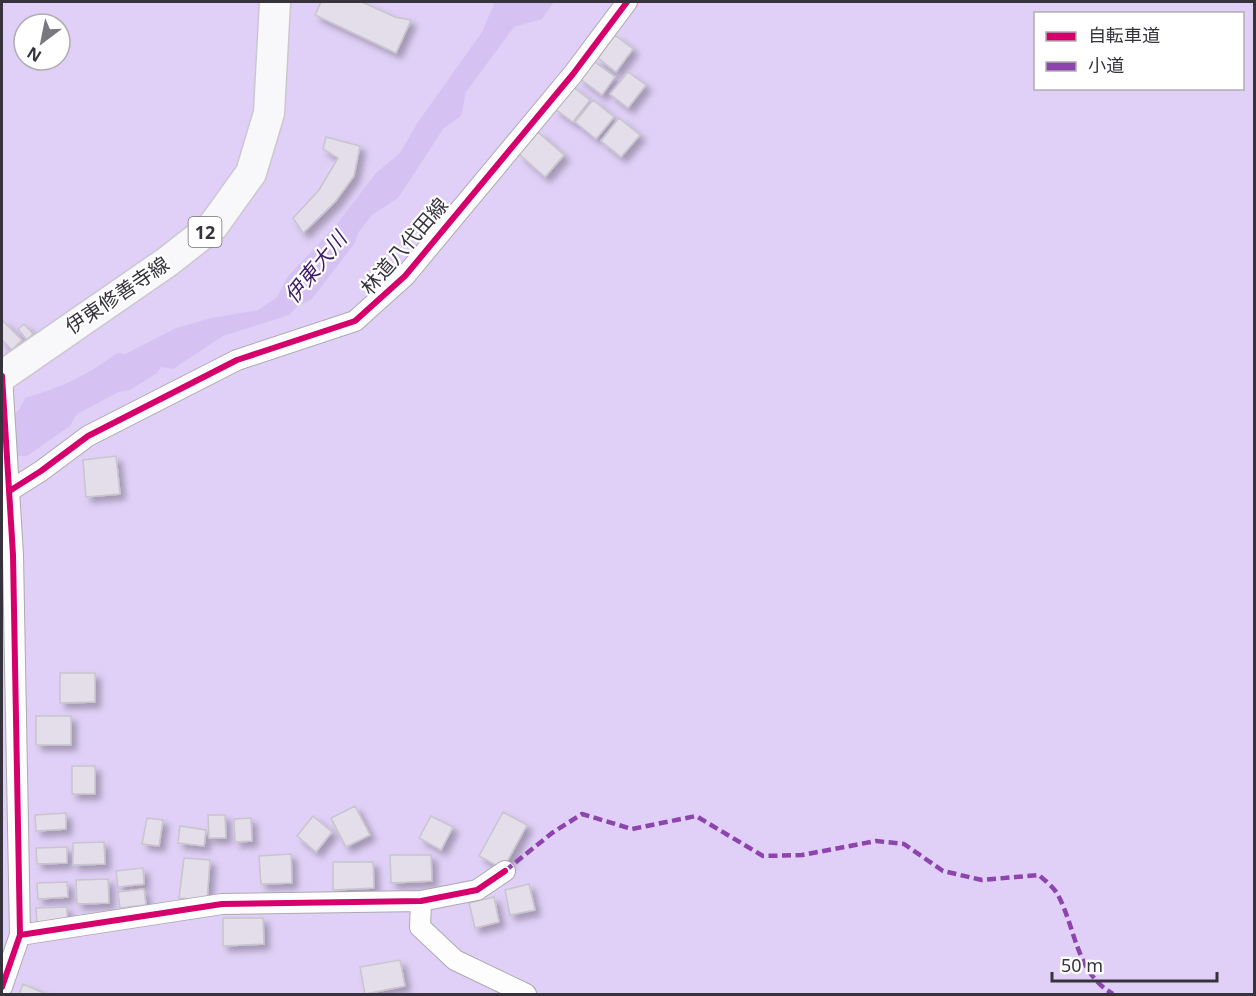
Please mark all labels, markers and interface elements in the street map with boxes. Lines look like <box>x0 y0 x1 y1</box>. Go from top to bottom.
north arrow <box>12 12 72 72</box>
legend <box>1034 12 1244 90</box>
text: 自転車道 <box>1088 23 1160 47</box>
text: N <box>23 42 45 67</box>
text: 小道 <box>1088 53 1124 77</box>
street label: 林道八代田線 <box>354 192 454 300</box>
road number: 12 <box>188 217 222 247</box>
water label: 伊東大川 <box>278 224 354 308</box>
street label: 伊東修善寺線 <box>60 250 174 340</box>
scale bar <box>1052 945 1217 983</box>
text: 50 m <box>1061 953 1103 977</box>

